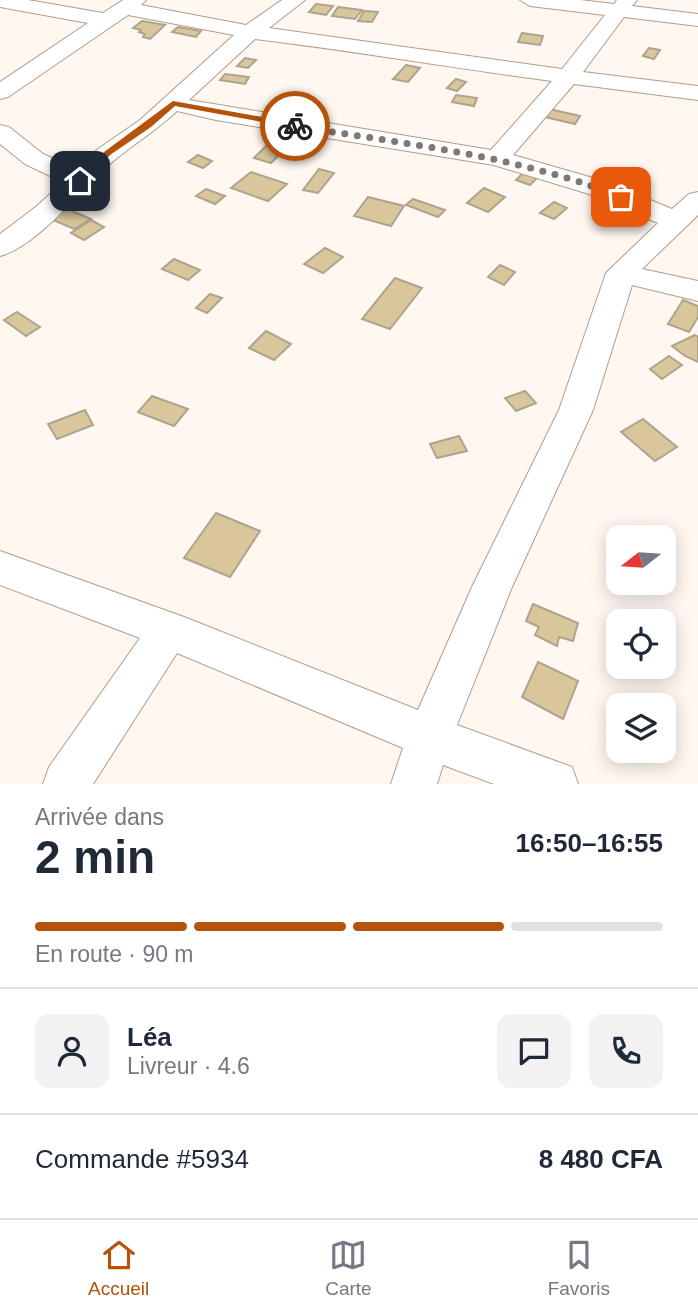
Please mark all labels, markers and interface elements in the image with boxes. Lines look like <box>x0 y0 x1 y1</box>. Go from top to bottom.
courier <box>260 91 330 161</box>
icon: bike <box>276 107 314 145</box>
pin <box>50 151 110 211</box>
icon: home <box>61 162 99 200</box>
pin <box>591 167 651 227</box>
icon: bag <box>602 178 640 216</box>
north arrow <box>606 525 676 595</box>
map controls <box>606 525 676 763</box>
button: locate <box>606 609 676 679</box>
button: layers <box>606 693 676 763</box>
text: Arrivée dans <box>35 804 164 830</box>
text: 16:50–16:55 <box>516 828 663 858</box>
text: 2 min <box>35 831 155 883</box>
text: En route · 90 m <box>35 941 194 967</box>
button: person <box>35 1014 109 1088</box>
button: chat <box>497 1014 571 1088</box>
button: phone <box>589 1014 663 1088</box>
text: Léa <box>127 1022 172 1052</box>
text: Livreur · 4.6 <box>127 1053 250 1079</box>
text: Commande #5934 <box>35 1144 249 1174</box>
text: 8 480 CFA <box>539 1144 663 1174</box>
tab: Accueil <box>88 1236 149 1300</box>
tab: Carte <box>325 1236 372 1300</box>
tab: Favoris <box>548 1236 610 1300</box>

